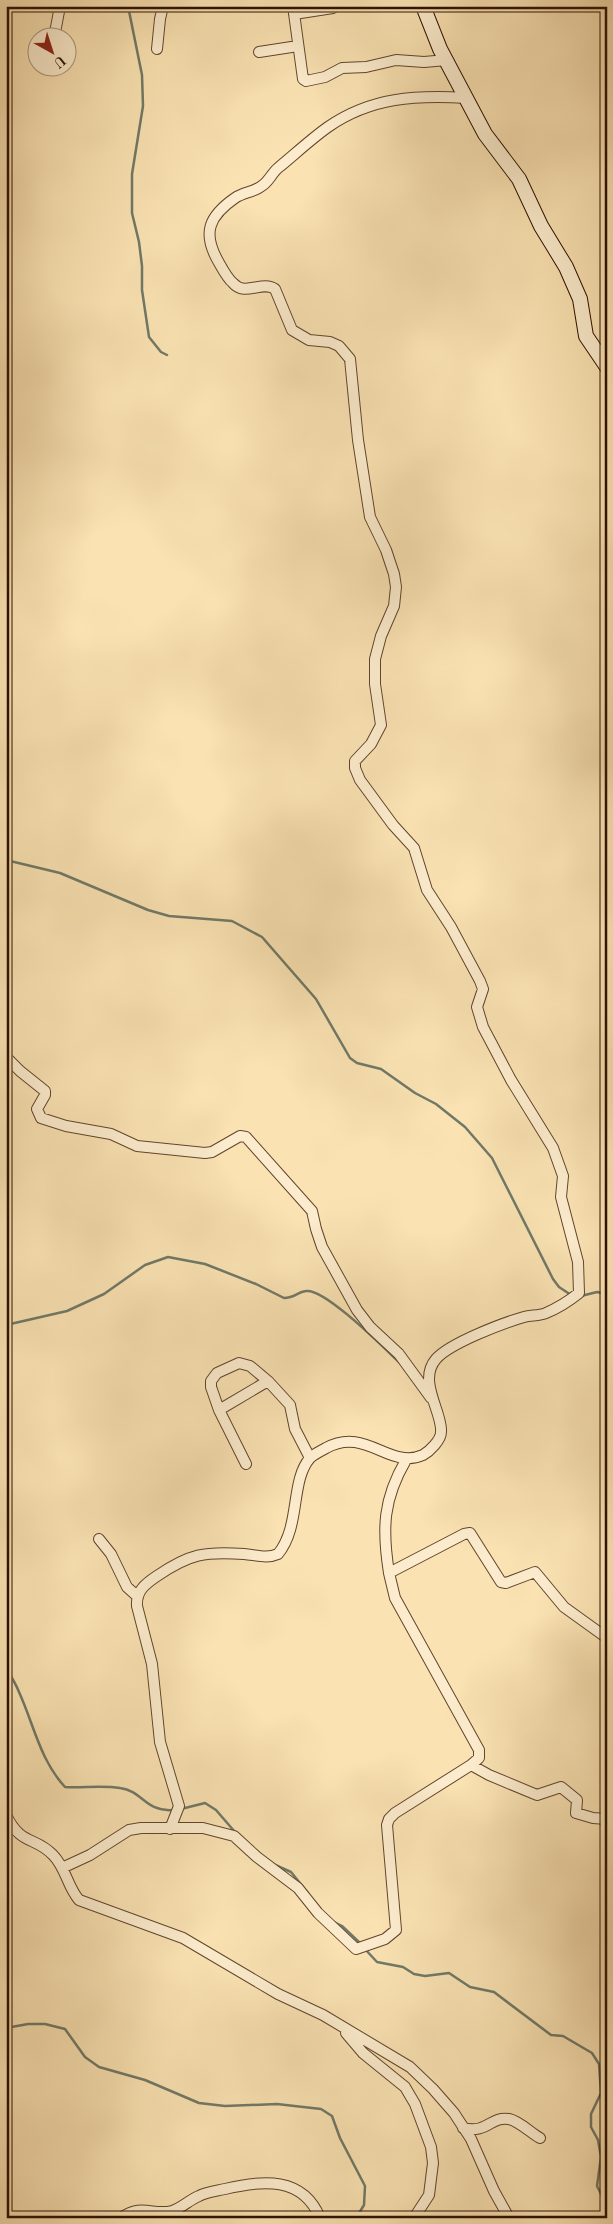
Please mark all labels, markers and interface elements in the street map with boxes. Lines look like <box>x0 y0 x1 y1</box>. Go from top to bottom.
north arrow <box>28 28 78 78</box>
text: U <box>51 52 68 70</box>

